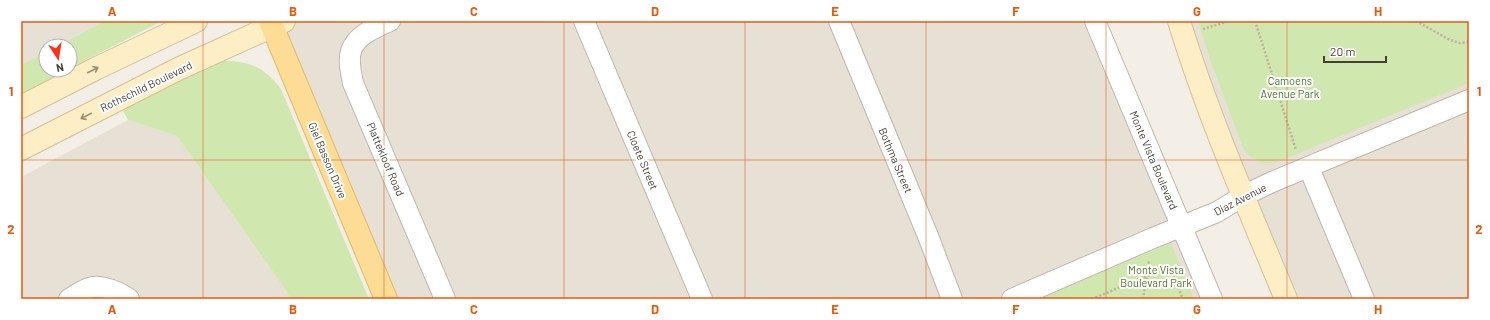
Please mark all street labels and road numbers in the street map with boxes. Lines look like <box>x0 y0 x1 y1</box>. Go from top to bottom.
street label: Rothschild Boulevard <box>98 58 194 114</box>
street label: Monte Vista Boulevard <box>1127 109 1181 211</box>
street label: Giel Basson Drive <box>306 120 350 200</box>
street label: Plattekloof Road <box>365 120 407 198</box>
street label: Bothma Street <box>876 125 916 195</box>
street label: Cloete Street <box>625 129 661 191</box>
street label: Diaz Avenue <box>1212 180 1269 218</box>

